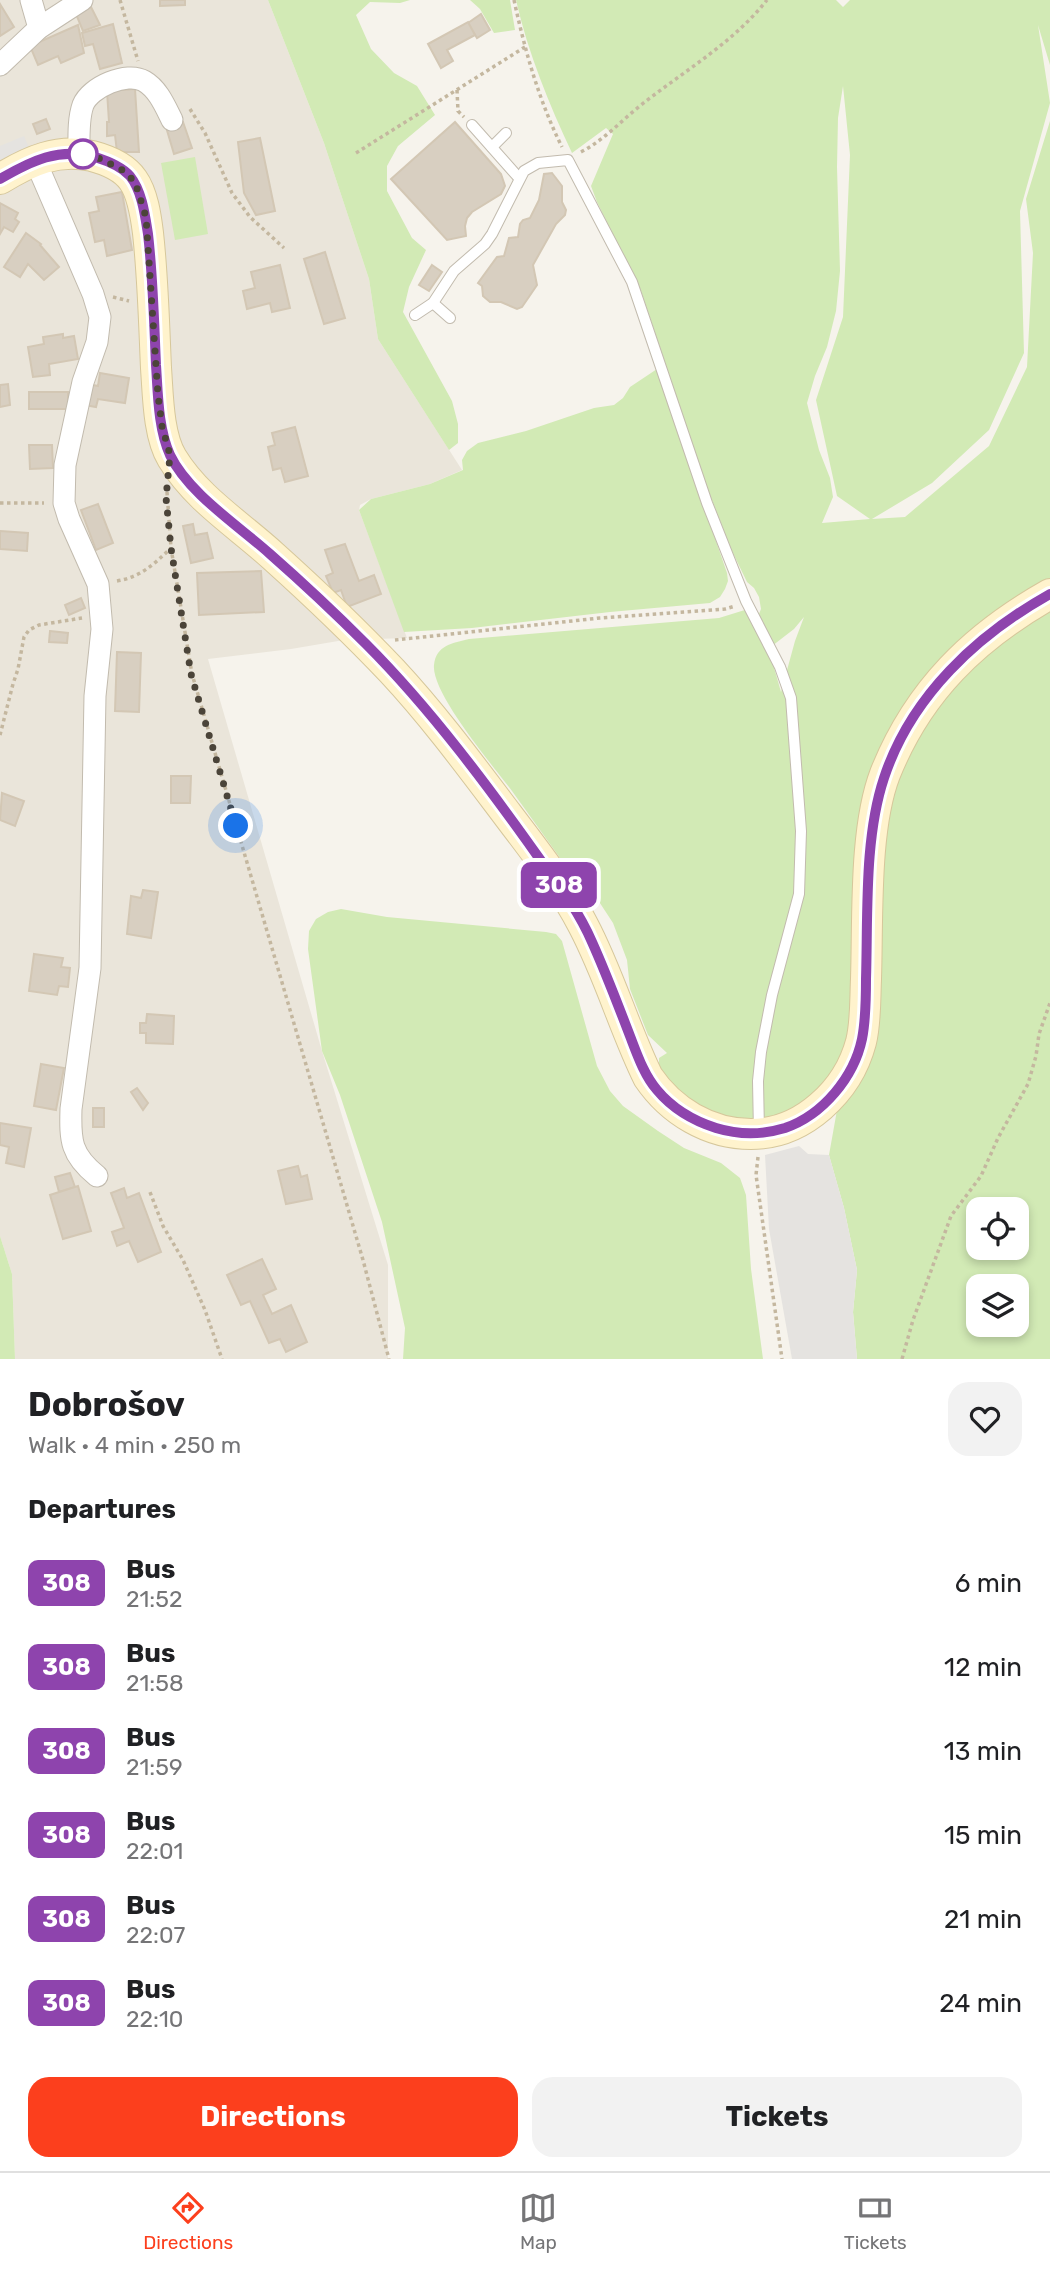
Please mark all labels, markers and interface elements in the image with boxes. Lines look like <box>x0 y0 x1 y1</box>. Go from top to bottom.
unlabelled marker <box>68 139 98 169</box>
your location <box>218 808 253 843</box>
line badge: 308 <box>519 862 599 908</box>
text: 308 <box>535 871 583 899</box>
map controls <box>966 1197 1029 1337</box>
button: locate <box>966 1197 1029 1260</box>
button: layers <box>966 1274 1029 1337</box>
button: heart <box>948 1382 1022 1456</box>
text: Dobrošov <box>28 1385 185 1424</box>
text: Walk · 4 min · 250 m <box>28 1431 241 1459</box>
text: Departures <box>28 1494 176 1525</box>
text: Bus <box>126 1554 175 1585</box>
text: 6 min <box>955 1568 1022 1599</box>
text: 308 <box>42 1569 91 1597</box>
text: 21:52 <box>126 1585 182 1613</box>
text: Bus <box>126 1638 175 1669</box>
text: 12 min <box>944 1652 1022 1683</box>
text: 308 <box>42 1653 91 1681</box>
text: 21:58 <box>126 1669 184 1697</box>
text: Bus <box>126 1722 175 1753</box>
text: 13 min <box>944 1736 1022 1767</box>
text: 308 <box>42 1737 91 1765</box>
text: 21:59 <box>126 1753 183 1781</box>
text: Bus <box>126 1806 175 1837</box>
text: 15 min <box>944 1820 1022 1851</box>
text: 308 <box>42 1821 91 1849</box>
text: 22:01 <box>126 1837 183 1865</box>
text: Bus <box>126 1890 175 1921</box>
text: 21 min <box>944 1904 1022 1935</box>
text: 308 <box>42 1905 91 1933</box>
text: 22:07 <box>126 1921 185 1949</box>
text: Bus <box>126 1974 175 2005</box>
text: 24 min <box>939 1988 1022 2019</box>
text: 308 <box>42 1989 91 2017</box>
text: 22:10 <box>126 2005 183 2033</box>
button: Directions <box>28 2077 518 2157</box>
button: Tickets <box>532 2077 1022 2157</box>
tab: Directions <box>143 2189 233 2254</box>
tab: Map <box>519 2189 557 2254</box>
tab: Tickets <box>844 2189 907 2254</box>

